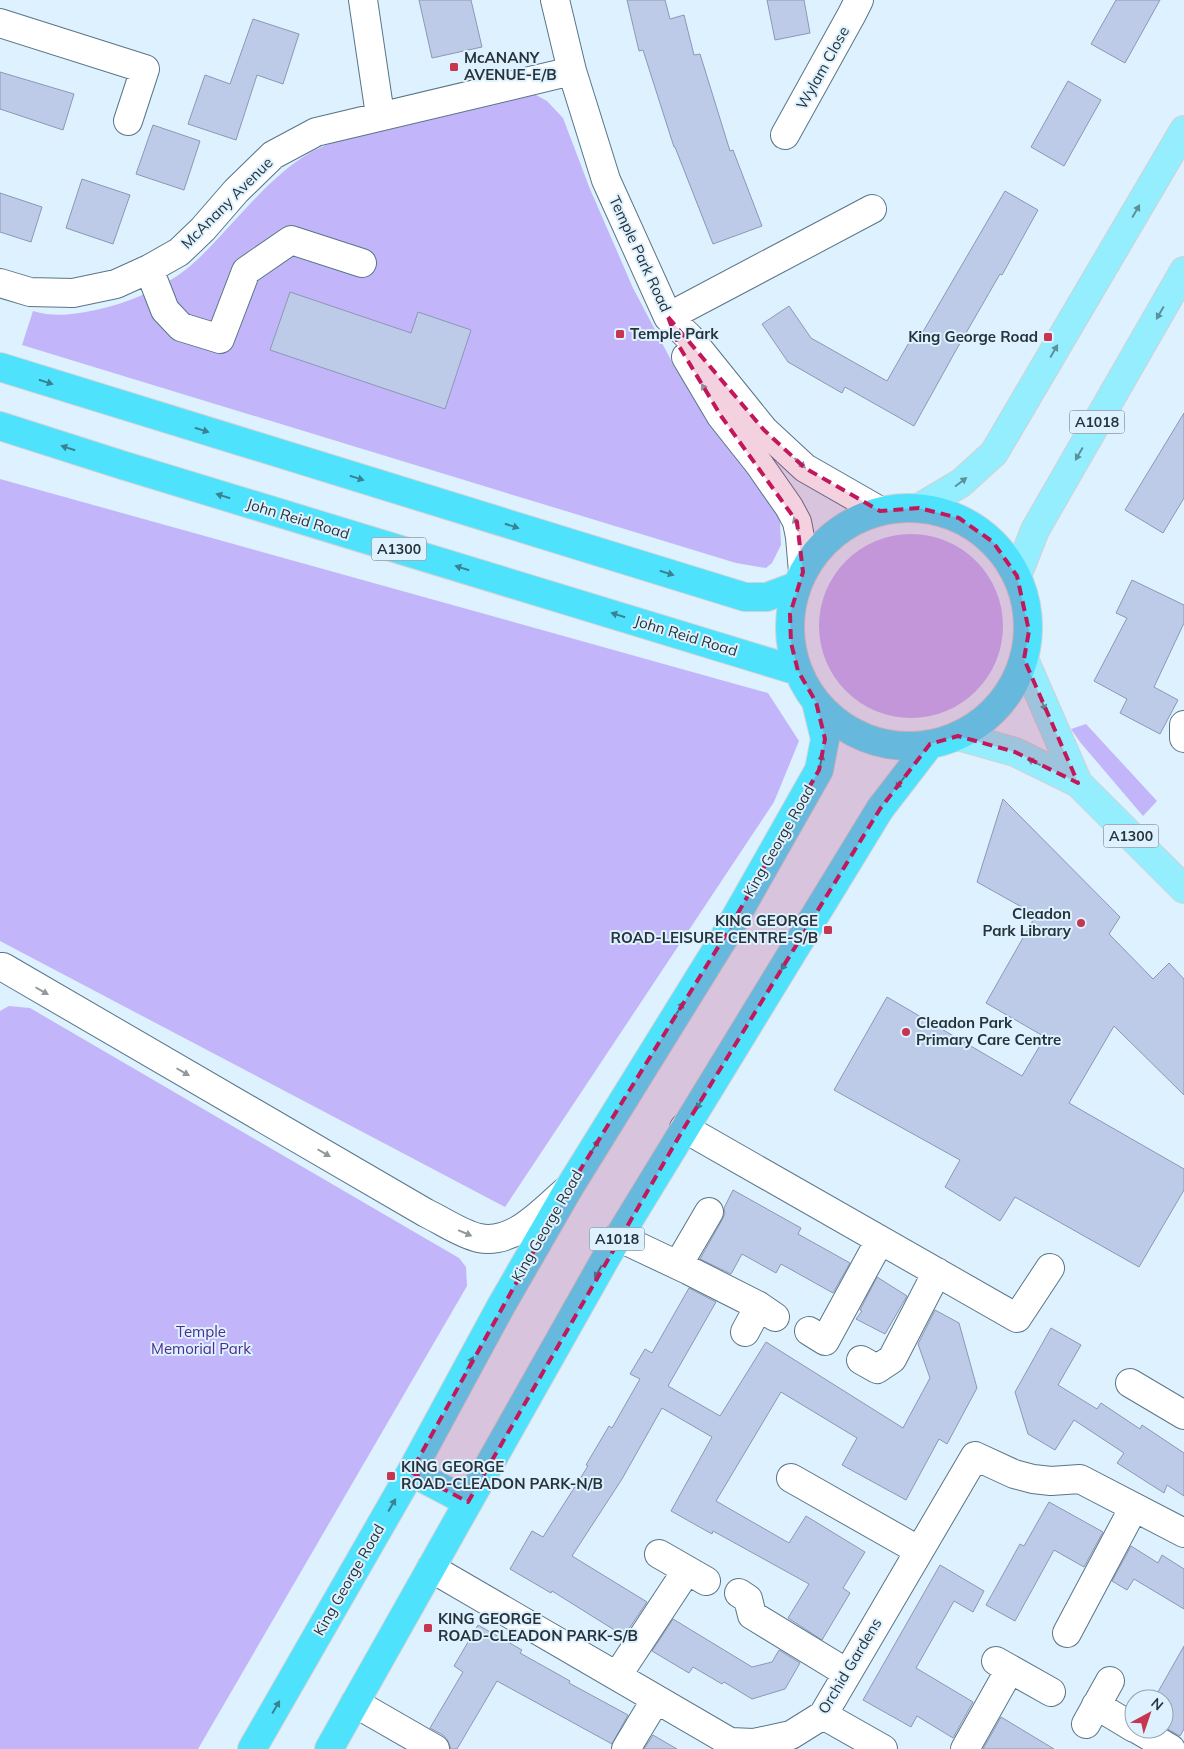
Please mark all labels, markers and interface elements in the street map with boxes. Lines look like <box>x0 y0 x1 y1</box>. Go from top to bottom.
street label: Wylam Close <box>792 23 853 113</box>
place label: McANANY AVENUE-E/B <box>464 48 557 84</box>
marker: McANANY AVENUE-E/B <box>448 61 460 73</box>
street label: McAnany Avenue <box>177 153 276 252</box>
street label: Temple Park Road <box>605 193 676 315</box>
one-way arrow <box>1132 204 1141 217</box>
one-way arrow <box>1155 306 1164 320</box>
place label: Temple Park <box>630 324 719 343</box>
place label: King George Road <box>908 327 1038 346</box>
marker: Temple Park <box>614 328 626 340</box>
marker: King George Road <box>1042 331 1054 343</box>
one-way arrow <box>1049 344 1058 357</box>
one-way arrow <box>39 379 54 387</box>
one-way arrow <box>701 383 710 396</box>
road number: A1018 <box>1070 411 1124 434</box>
one-way arrow <box>194 427 209 435</box>
one-way arrow <box>60 444 75 451</box>
one-way arrow <box>1074 447 1083 460</box>
one-way arrow <box>793 457 806 468</box>
one-way arrow <box>349 474 364 482</box>
one-way arrow <box>954 477 968 487</box>
one-way arrow <box>215 491 230 499</box>
street label: John Reid Road <box>244 494 352 543</box>
one-way arrow <box>792 516 800 531</box>
one-way arrow <box>505 522 520 530</box>
road number: A1300 <box>372 538 426 560</box>
one-way arrow <box>455 564 470 572</box>
one-way arrow <box>660 570 675 578</box>
one-way arrow <box>610 611 625 619</box>
street label: John Reid Road <box>632 611 740 660</box>
one-way arrow <box>1040 697 1048 711</box>
one-way arrow <box>817 752 825 768</box>
one-way arrow <box>1027 757 1041 765</box>
one-way arrow <box>895 776 906 789</box>
street label: King George Road <box>739 782 818 900</box>
road number: A1300 <box>1104 824 1158 848</box>
place label: Cleadon Park Library <box>983 904 1072 940</box>
place label: KING GEORGE ROAD-LEISURE CENTRE-S/B <box>610 911 818 947</box>
marker: Cleadon Park Library <box>1075 917 1087 929</box>
marker: KING GEORGE ROAD-LEISURE CENTRE-S/B <box>822 924 834 936</box>
one-way arrow <box>780 958 789 971</box>
one-way arrow <box>35 987 50 995</box>
one-way arrow <box>676 1002 685 1015</box>
place label: Cleadon Park Primary Care Centre <box>916 1013 1061 1049</box>
marker: Cleadon Park Primary Care Centre <box>900 1026 912 1038</box>
one-way arrow <box>176 1068 189 1077</box>
one-way arrow <box>695 1096 704 1109</box>
one-way arrow <box>590 1140 599 1153</box>
one-way arrow <box>317 1149 330 1158</box>
street label: King George Road <box>507 1167 586 1285</box>
road number: A1018 <box>590 1228 644 1250</box>
one-way arrow <box>458 1229 472 1237</box>
one-way arrow <box>594 1265 602 1279</box>
park label: Temple Memorial Park <box>151 1322 251 1358</box>
one-way arrow <box>466 1355 474 1370</box>
place label: KING GEORGE ROAD-CLEADON PARK-N/B <box>401 1457 603 1493</box>
marker: KING GEORGE ROAD-CLEADON PARK-N/B <box>385 1470 397 1482</box>
one-way arrow <box>388 1499 397 1512</box>
street label: King George Road <box>309 1521 388 1639</box>
place label: KING GEORGE ROAD-CLEADON PARK-S/B <box>438 1609 638 1645</box>
street label: Orchid Gardens <box>814 1614 886 1717</box>
marker: KING GEORGE ROAD-CLEADON PARK-S/B <box>422 1622 434 1634</box>
north arrow <box>1124 1689 1174 1739</box>
text: N <box>1148 1694 1167 1714</box>
one-way arrow <box>272 1700 281 1713</box>

